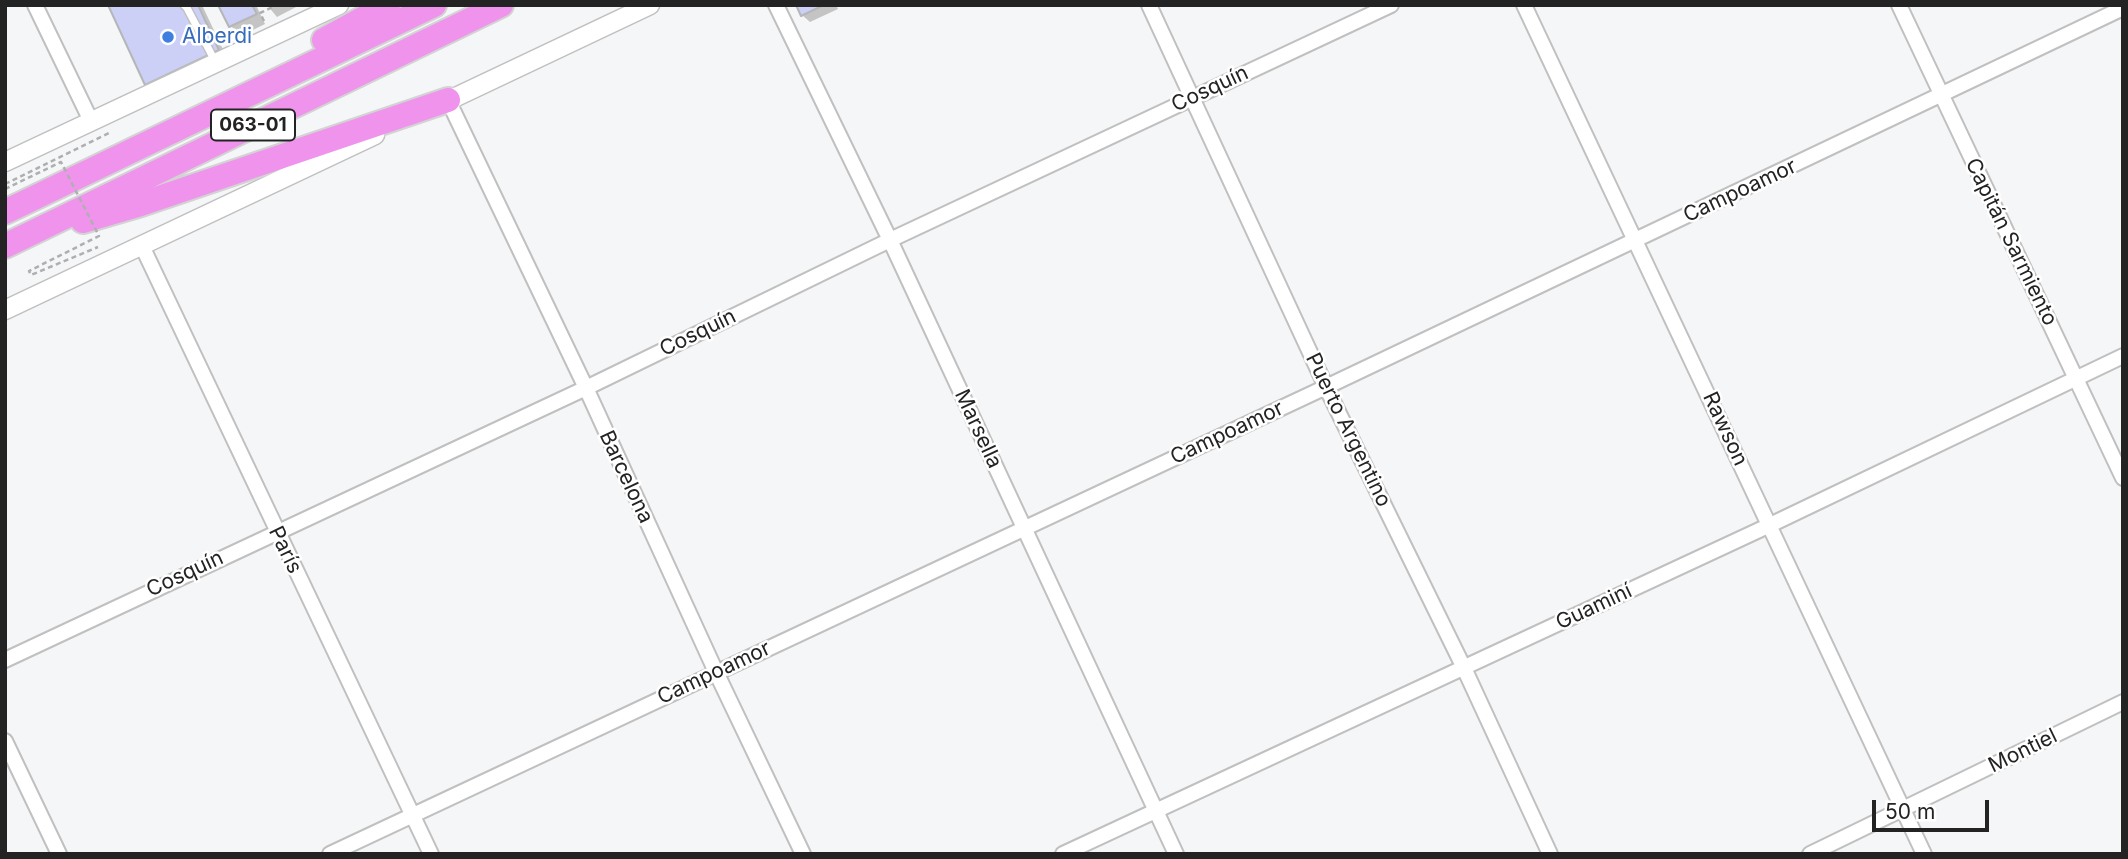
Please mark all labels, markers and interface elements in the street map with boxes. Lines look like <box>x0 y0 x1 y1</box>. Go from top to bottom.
place label: Alberdi <box>182 24 252 50</box>
marker: Alberdi <box>160 29 176 45</box>
street label: Cosquín <box>1168 60 1252 118</box>
road number: 063-01 <box>211 110 295 140</box>
street label: Campoamor <box>1679 154 1801 228</box>
street label: Capitán Sarmiento <box>1960 154 2062 330</box>
street label: Cosquín <box>656 304 740 362</box>
street label: Puerto Argentino <box>1300 349 1396 511</box>
street label: Marsella <box>949 386 1007 472</box>
street label: Rawson <box>1697 388 1753 470</box>
street label: Campoamor <box>1166 396 1288 470</box>
street label: Barcelona <box>594 427 658 527</box>
street label: París <box>263 522 307 578</box>
street label: Cosquín <box>143 545 227 603</box>
street label: Guaminí <box>1552 578 1636 636</box>
street label: Campoamor <box>653 636 775 710</box>
street label: Montiel <box>1985 724 2061 778</box>
scale bar <box>1876 786 1993 830</box>
text: 50 m <box>1885 799 1935 824</box>

